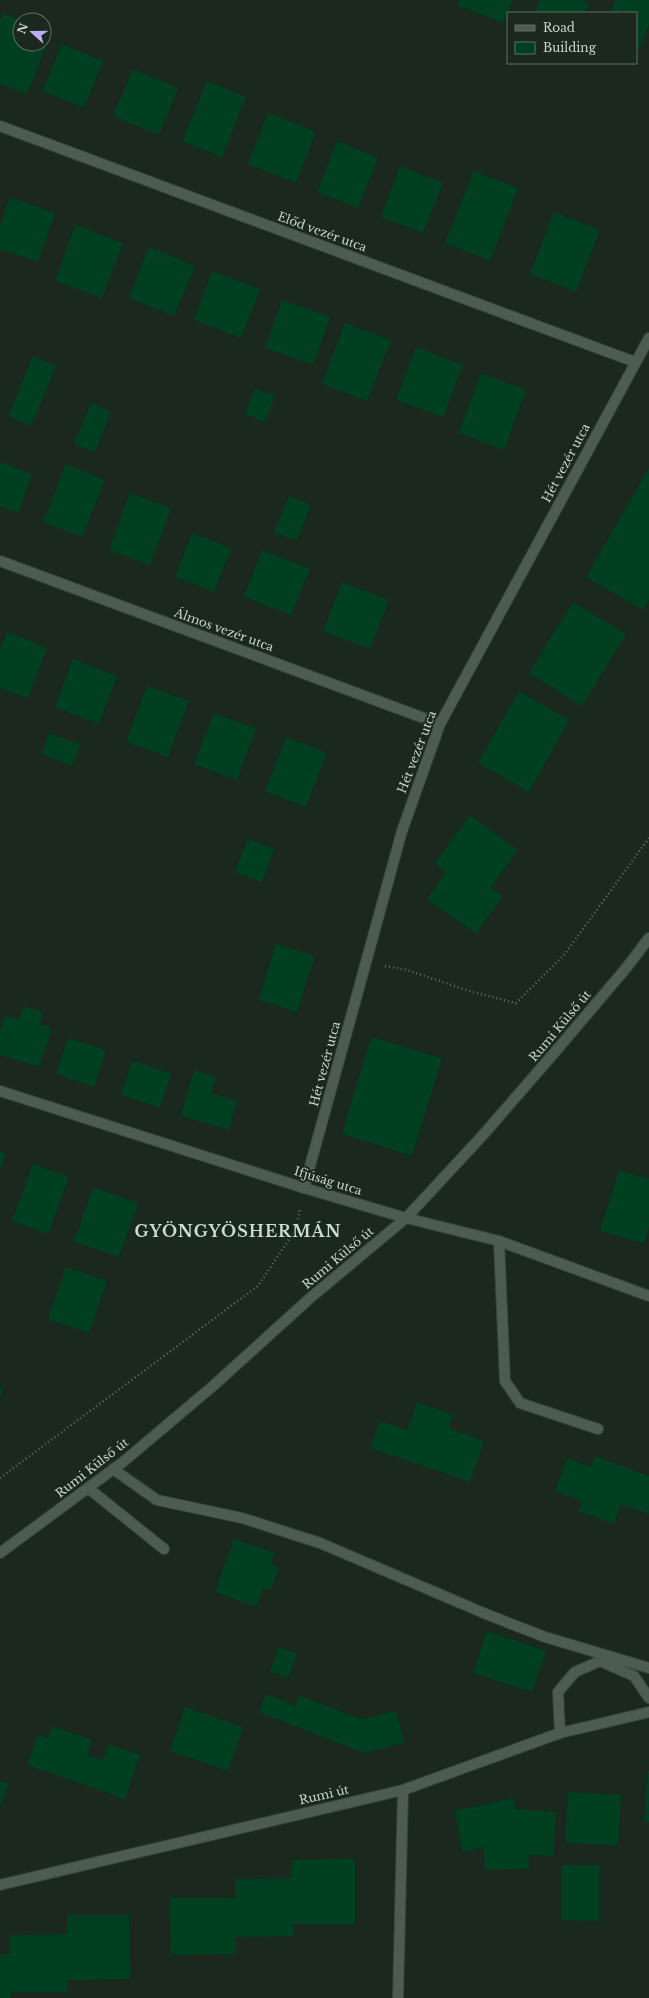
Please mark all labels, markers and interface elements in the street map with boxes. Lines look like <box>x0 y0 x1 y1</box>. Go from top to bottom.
north arrow <box>12 12 52 52</box>
legend <box>507 12 637 64</box>
text: N <box>14 20 31 36</box>
text: Road <box>543 20 575 35</box>
text: Building <box>543 40 597 55</box>
street label: Előd vezér utca <box>276 208 369 255</box>
street label: Hét vezér utca <box>538 420 593 505</box>
street label: Álmos vezér utca <box>172 603 276 655</box>
street label: Hét vezér utca <box>394 708 439 795</box>
street label: Rumi Külső út <box>525 987 594 1064</box>
street label: Hét vezér utca <box>306 1019 343 1108</box>
street label: Ifjúság utca <box>292 1163 364 1198</box>
district label: GYÖNGYÖSHERMÁN <box>135 1221 341 1241</box>
street label: Rumi Külső út <box>299 1223 377 1292</box>
street label: Rumi Külső út <box>52 1434 131 1501</box>
street label: Rumi út <box>298 1781 351 1807</box>

